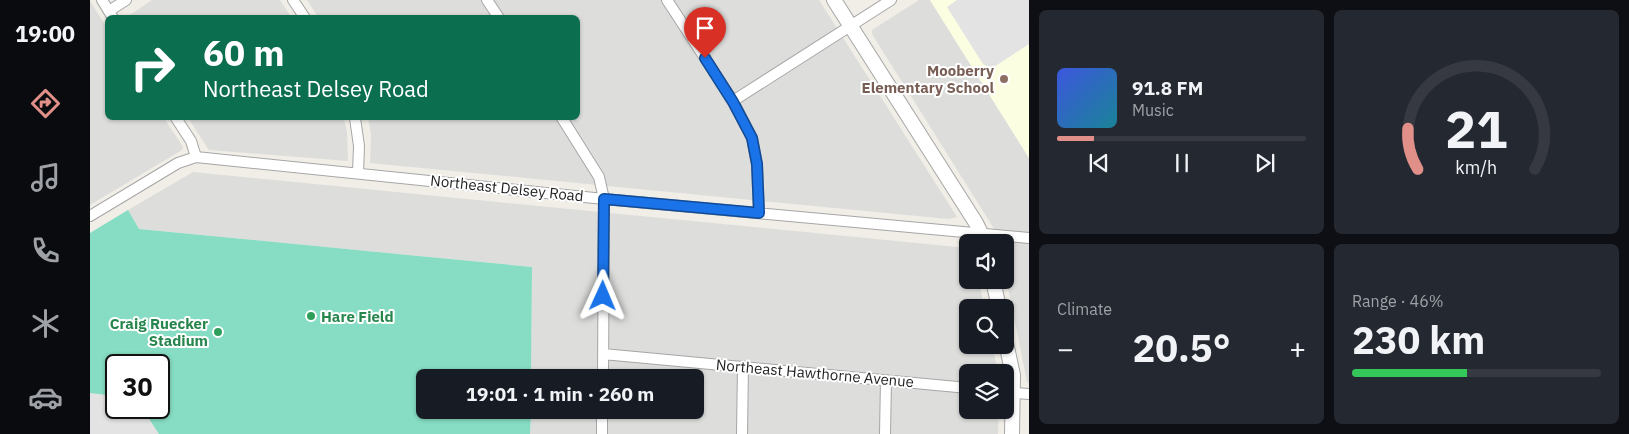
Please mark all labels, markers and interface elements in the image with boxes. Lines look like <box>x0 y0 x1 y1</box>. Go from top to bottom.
pin <box>684 7 726 58</box>
icon: arrive <box>691 14 719 42</box>
text: 19:00 <box>15 19 75 48</box>
text: 60 m <box>203 30 285 76</box>
icon: right <box>120 35 185 100</box>
place label: Mooberry Elementary School <box>862 61 994 97</box>
marker: Mooberry Elementary School <box>998 73 1010 85</box>
text: Northeast Delsey Road <box>203 74 429 103</box>
text: 91.8 FM <box>1132 76 1203 100</box>
icon: directions <box>28 86 63 121</box>
text: 21 <box>1445 95 1508 162</box>
text: Music <box>1132 100 1174 120</box>
icon: previous <box>1085 149 1113 177</box>
icon: pause <box>1168 149 1196 177</box>
icon: next <box>1251 149 1279 177</box>
text: km/h <box>1456 156 1498 179</box>
icon: music <box>28 160 63 195</box>
street label: Northeast Delsey Road <box>429 171 585 205</box>
icon: phone <box>28 233 63 268</box>
map controls <box>959 234 1014 419</box>
button: sound <box>959 234 1014 289</box>
position arrow <box>576 269 628 321</box>
text: Range · 46% <box>1352 291 1444 311</box>
button: search <box>959 299 1014 354</box>
text: Climate <box>1057 299 1112 319</box>
icon: climate <box>28 306 63 341</box>
place label: Hare Field <box>321 307 394 326</box>
marker: Hare Field <box>305 310 317 322</box>
place label: Craig Ruecker Stadium <box>110 314 208 350</box>
text: 230 km <box>1352 315 1485 364</box>
text: 20.5° <box>1132 323 1231 372</box>
marker: Craig Ruecker Stadium <box>212 326 224 338</box>
text: − <box>1057 330 1074 367</box>
text: + <box>1289 330 1306 367</box>
speed limit sign: 30 <box>105 354 170 419</box>
street label: Northeast Hawthorne Avenue <box>715 355 915 391</box>
button: layers <box>959 364 1014 419</box>
icon: car <box>28 380 63 415</box>
text: 19:01 · 1 min · 260 m <box>466 382 654 406</box>

